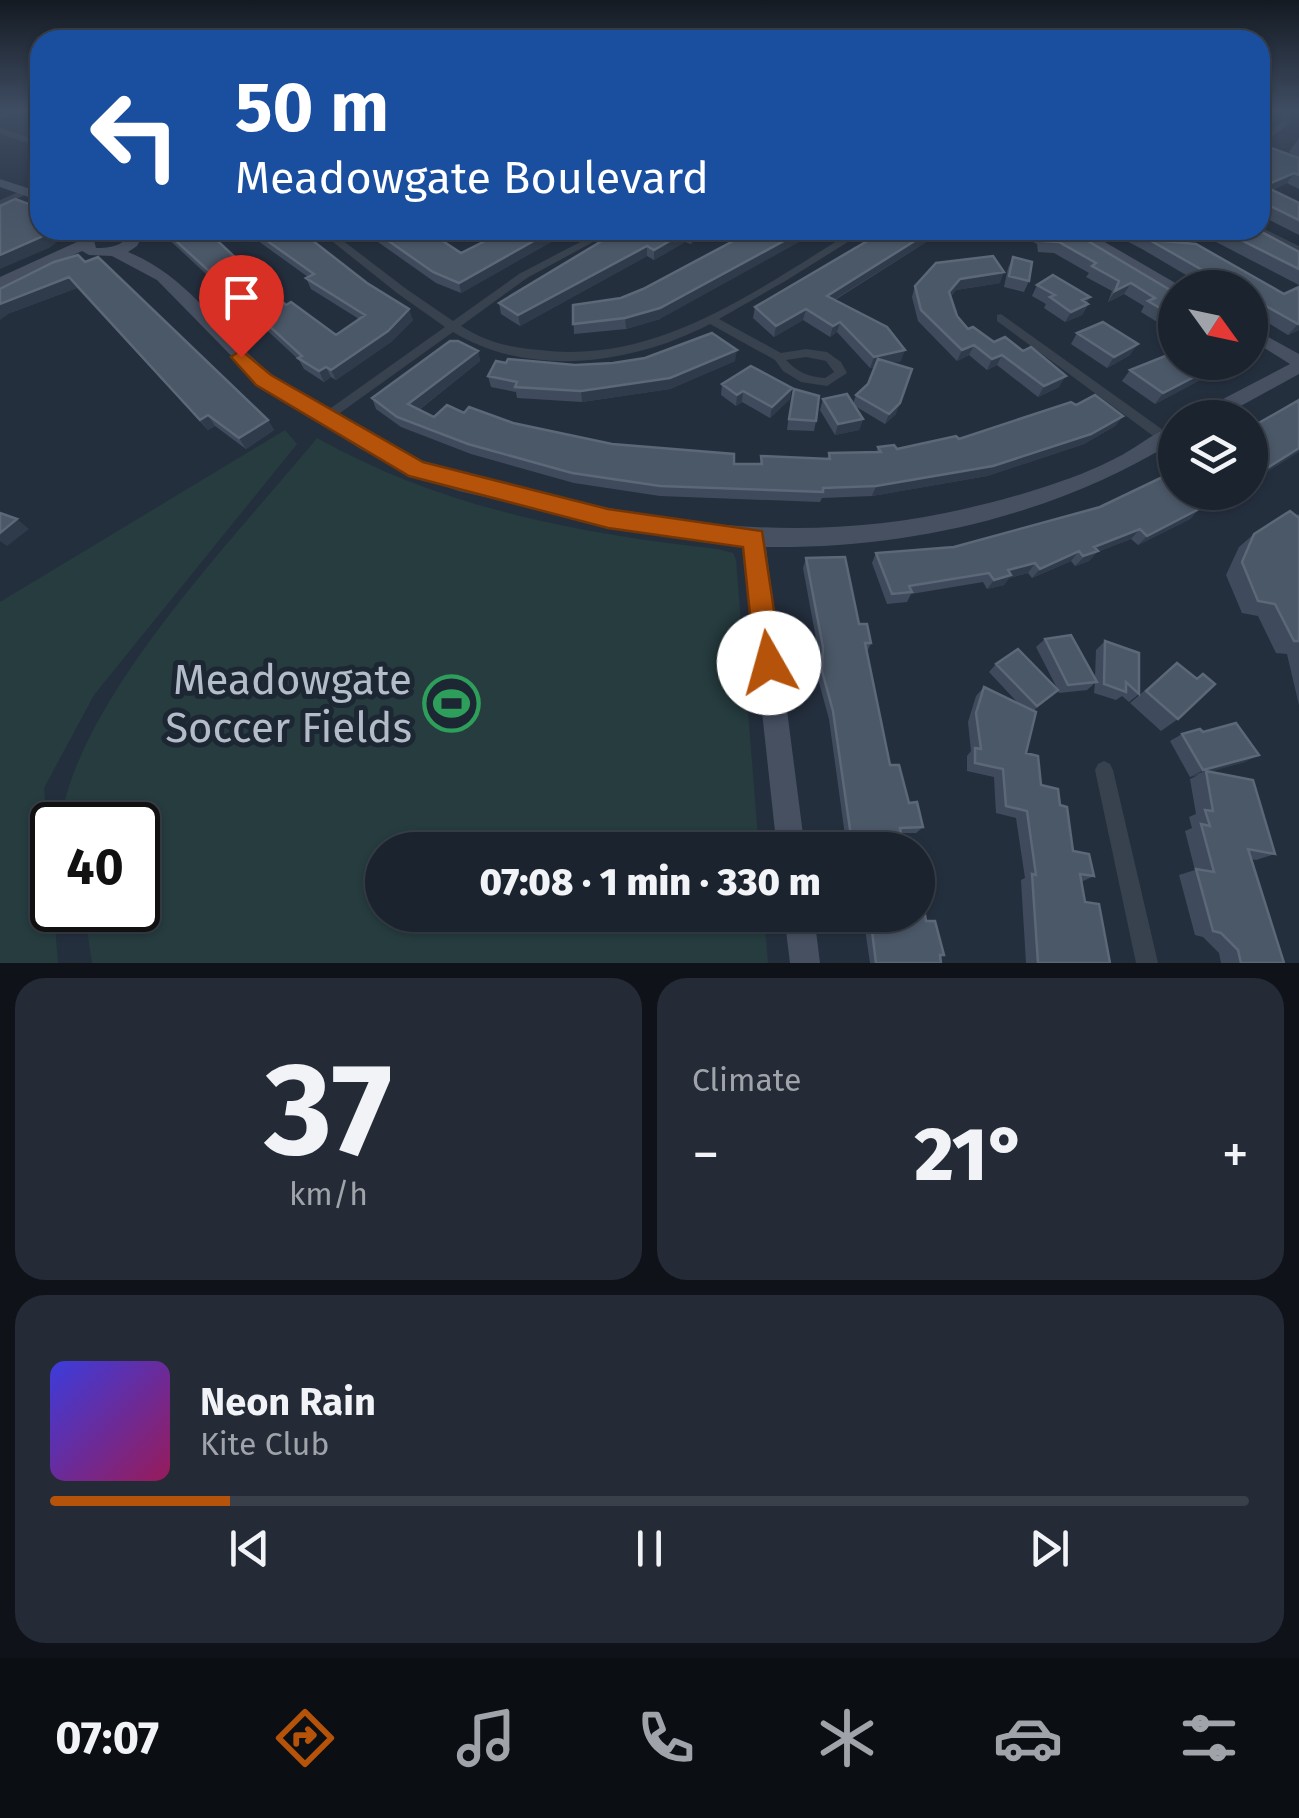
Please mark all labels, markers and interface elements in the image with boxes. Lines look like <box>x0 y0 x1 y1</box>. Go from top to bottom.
text: 50 m <box>235 66 389 150</box>
icon: left <box>70 70 200 200</box>
text: Meadowgate Boulevard <box>235 151 709 205</box>
pin <box>199 255 284 358</box>
icon: arrive <box>214 270 269 325</box>
north arrow <box>1158 270 1268 380</box>
map controls <box>1158 270 1268 510</box>
button: layers <box>1158 400 1268 510</box>
position arrow <box>717 611 821 715</box>
place label: Meadowgate Soccer Fields <box>165 655 412 753</box>
sports icon: Meadowgate Soccer Fields <box>421 673 481 733</box>
speed limit sign: 40 <box>30 802 160 932</box>
text: 07:08 · 1 min · 330 m <box>479 859 821 905</box>
text: 37 <box>265 1032 392 1188</box>
text: Climate <box>692 1061 801 1099</box>
text: 21° <box>914 1110 1027 1200</box>
text: − <box>692 1122 720 1188</box>
text: + <box>1222 1122 1249 1188</box>
text: km/h <box>289 1175 368 1213</box>
text: Neon Rain <box>200 1379 376 1425</box>
text: Kite Club <box>200 1425 329 1463</box>
icon: previous <box>222 1521 277 1576</box>
icon: pause <box>622 1521 677 1576</box>
icon: next <box>1022 1521 1077 1576</box>
icon: directions <box>270 1703 340 1773</box>
icon: music <box>451 1703 521 1773</box>
icon: phone <box>631 1703 701 1773</box>
icon: climate <box>812 1703 882 1773</box>
icon: car <box>993 1703 1063 1773</box>
icon: filters <box>1174 1703 1244 1773</box>
text: 07:07 <box>55 1711 159 1765</box>

